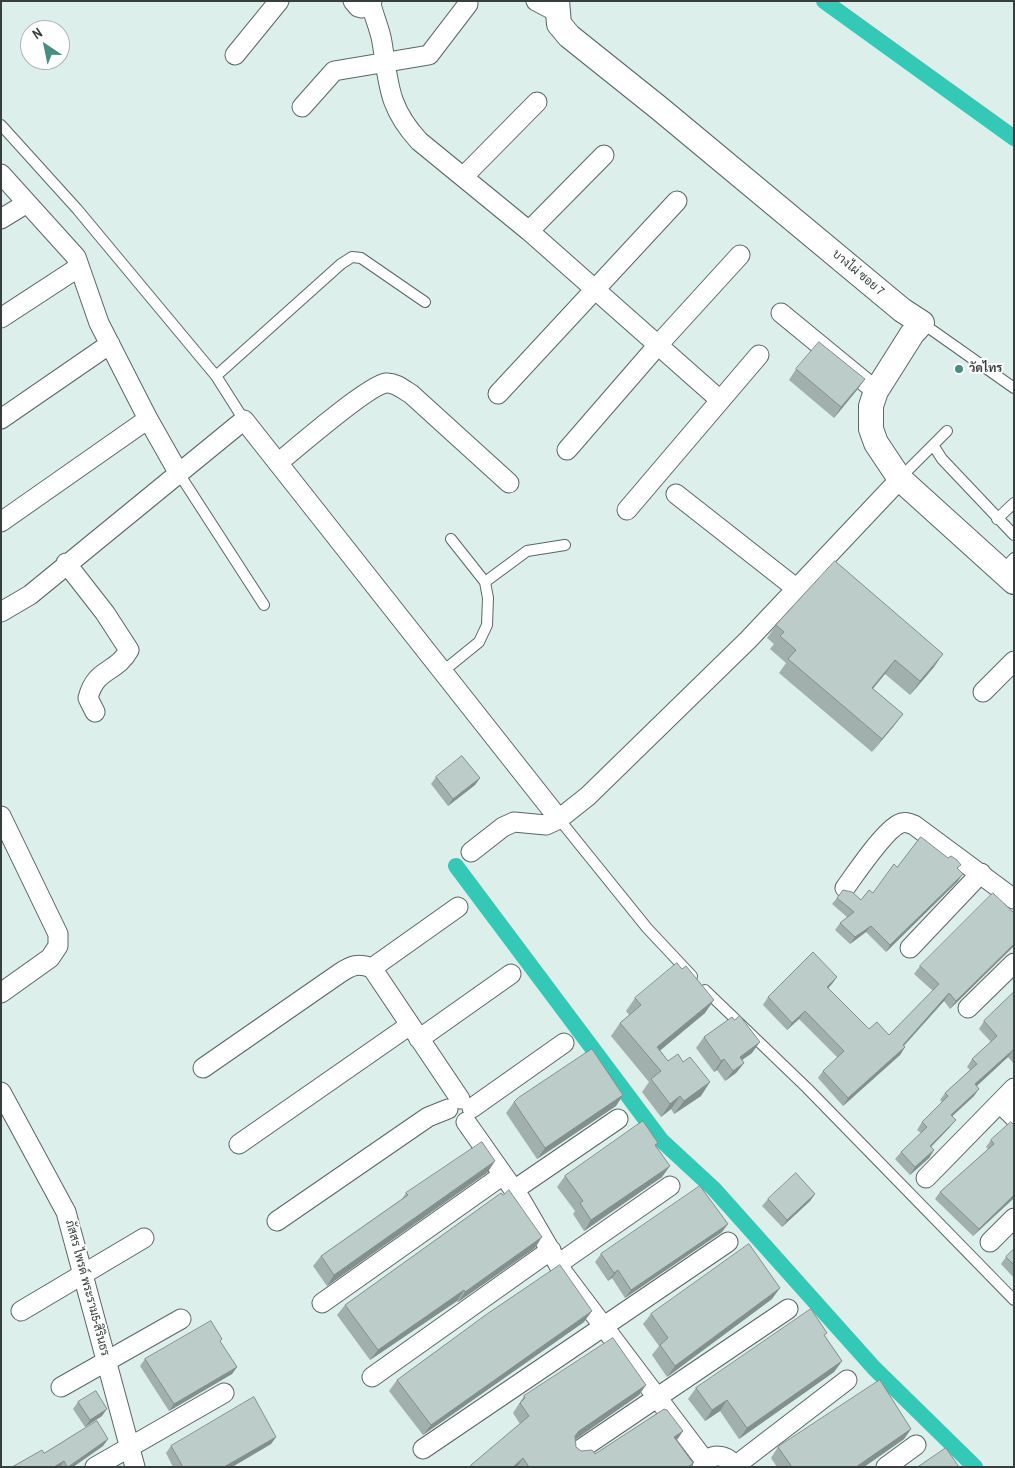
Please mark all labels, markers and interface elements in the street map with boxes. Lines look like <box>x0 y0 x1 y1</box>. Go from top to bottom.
north arrow <box>20 20 70 70</box>
text: N <box>29 24 46 43</box>
street label: บางไผ่ ซอย 7 <box>829 247 887 299</box>
place label: วัดไทร <box>969 362 1002 376</box>
marker: วัดไทร <box>953 363 965 375</box>
street label: ภัสสร ไพรด์ พระราม5-สิรินธร <box>62 1218 112 1358</box>

